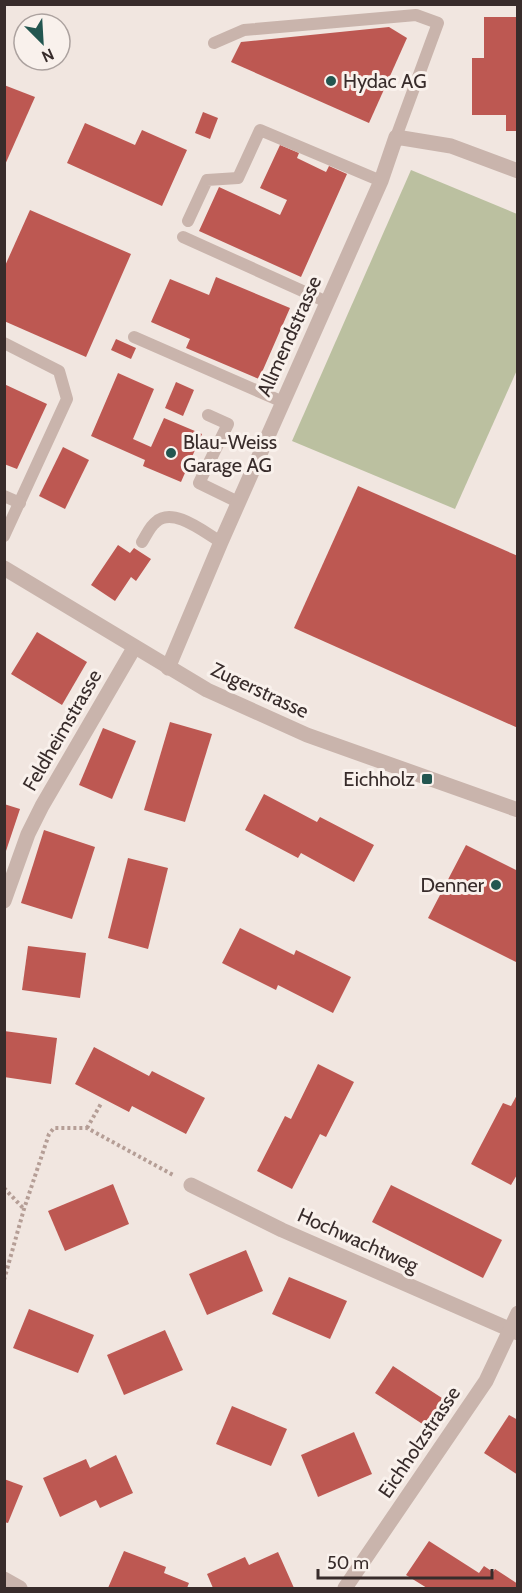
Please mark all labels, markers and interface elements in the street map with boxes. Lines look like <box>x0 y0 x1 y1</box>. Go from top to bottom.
north arrow <box>12 12 72 72</box>
text: N <box>39 44 57 66</box>
place label: Hydac AG <box>343 69 427 93</box>
marker: Hydac AG <box>324 74 338 88</box>
street label: Allmendstrasse <box>252 272 326 400</box>
place label: Blau-Weiss Garage AG <box>183 430 277 477</box>
marker: Blau-Weiss Garage AG <box>164 446 178 460</box>
street label: Zugerstrasse <box>207 657 313 723</box>
street label: Feldheimstrasse <box>18 665 106 795</box>
place label: Eichholz <box>343 767 415 791</box>
marker: Eichholz <box>420 772 434 786</box>
place label: Denner <box>420 873 485 897</box>
marker: Denner <box>489 878 503 892</box>
street label: Hochwachtweg <box>294 1203 423 1278</box>
street label: Eichholzstrasse <box>373 1382 465 1502</box>
scale bar <box>318 1542 492 1580</box>
text: 50 m <box>327 1552 369 1574</box>

